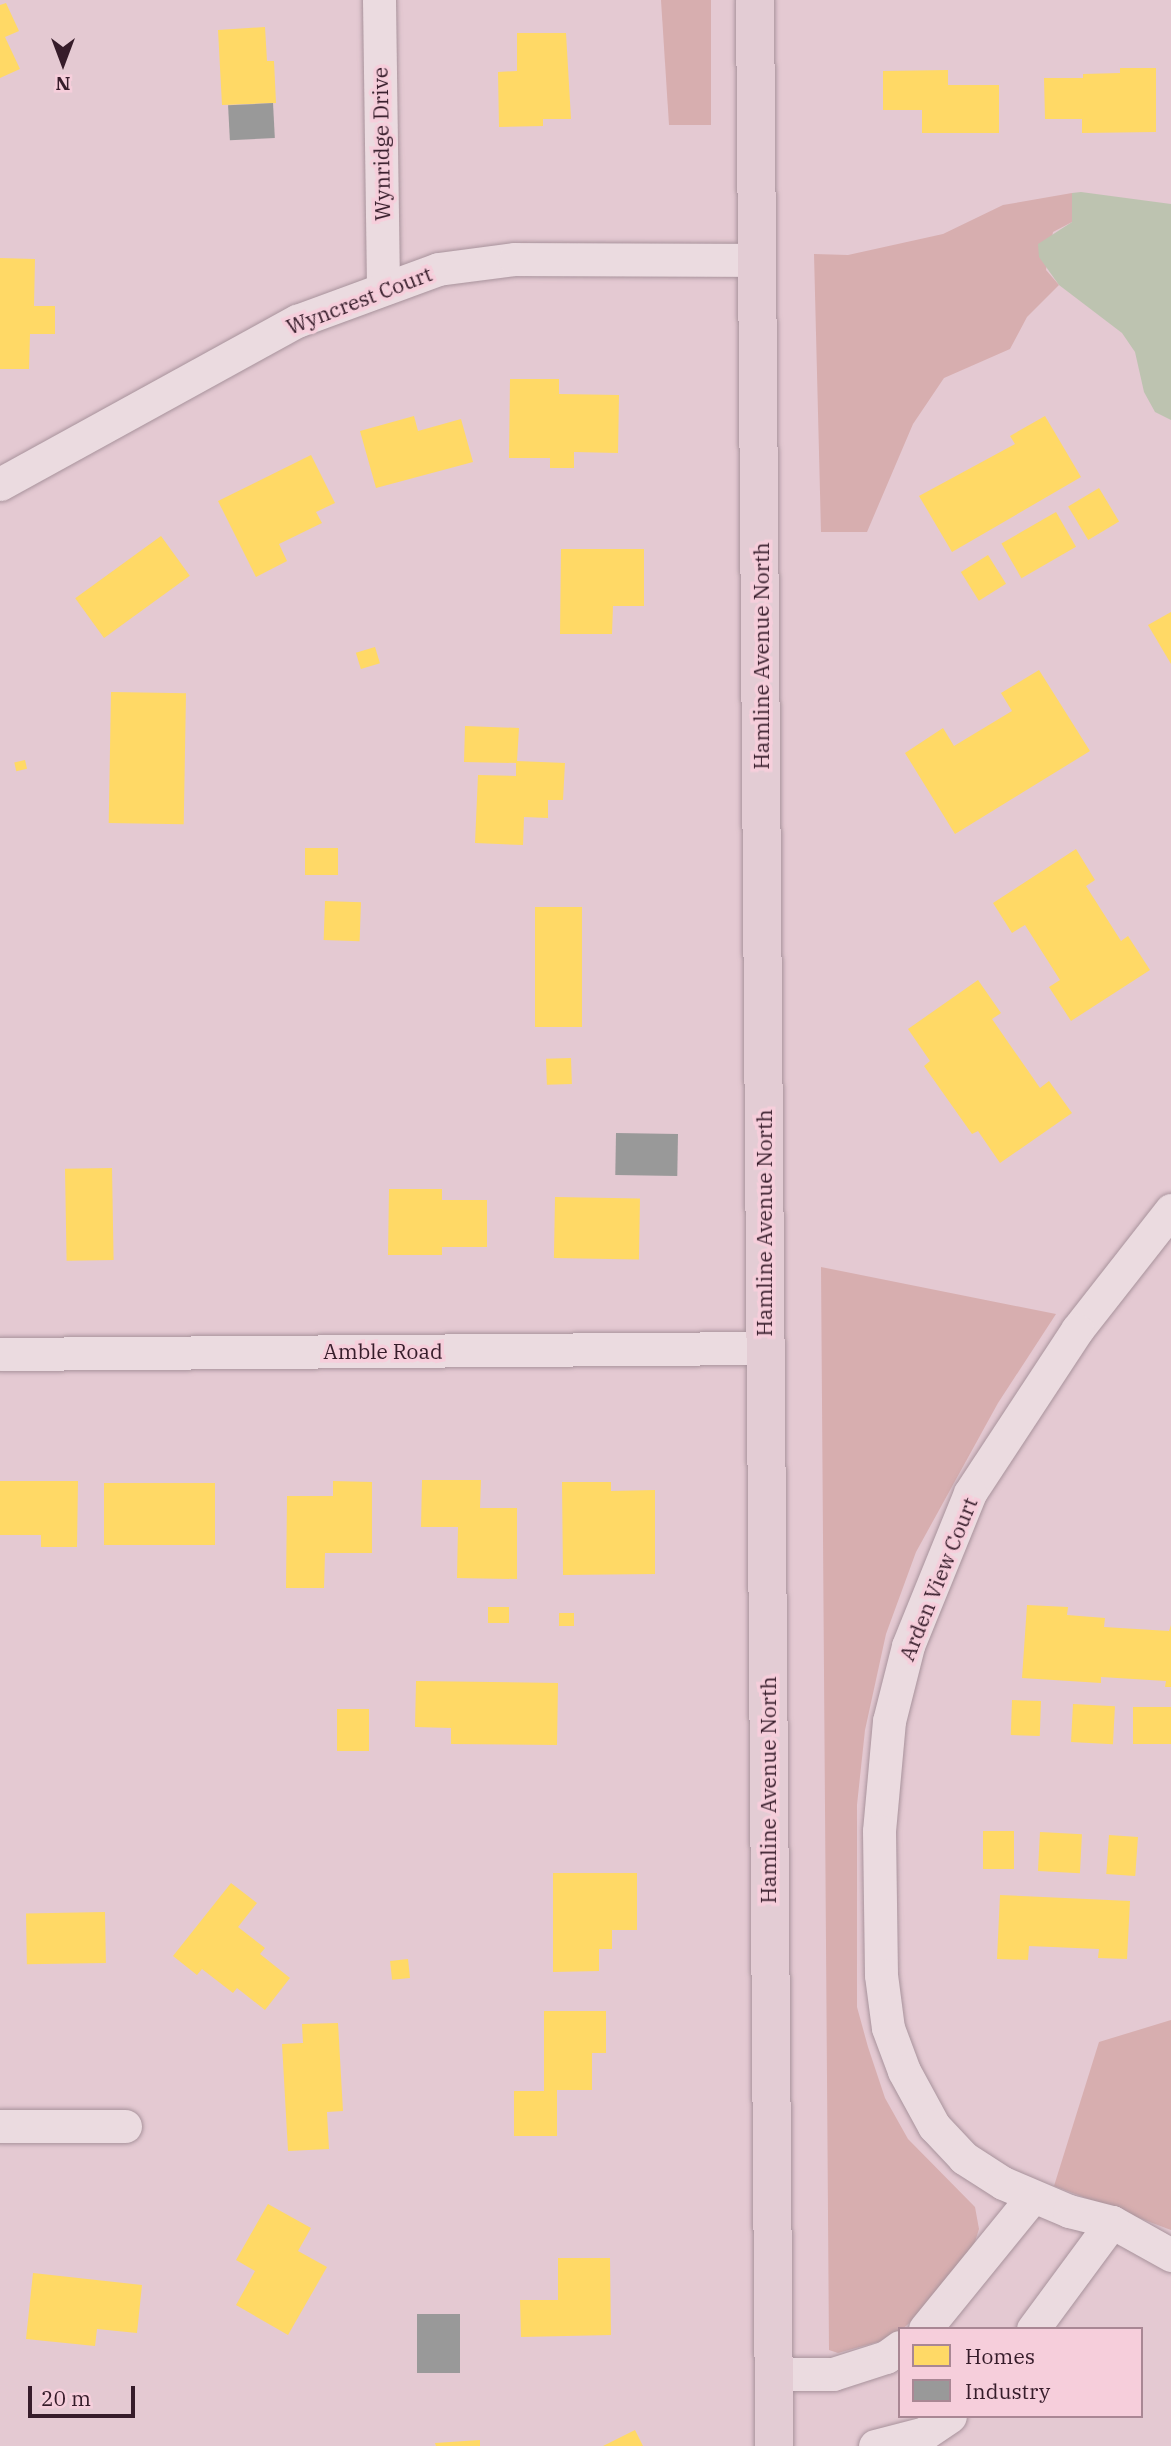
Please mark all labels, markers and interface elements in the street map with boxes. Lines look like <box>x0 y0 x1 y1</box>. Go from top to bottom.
north arrow <box>28 28 98 98</box>
street label: Wynridge Drive <box>367 67 395 221</box>
text: N <box>55 72 71 96</box>
street label: Wyncrest Court <box>283 261 435 339</box>
street label: Hamline Avenue North <box>748 542 774 770</box>
street label: Hamline Avenue North <box>751 1109 777 1337</box>
street label: Amble Road <box>323 1338 443 1364</box>
street label: Arden View Court <box>894 1494 982 1664</box>
street label: Hamline Avenue North <box>755 1676 781 1904</box>
legend <box>898 2327 1143 2418</box>
text: Homes <box>965 2342 1035 2370</box>
scale bar <box>32 2372 138 2416</box>
text: Industry <box>965 2377 1050 2405</box>
text: 20 m <box>41 2384 91 2412</box>

